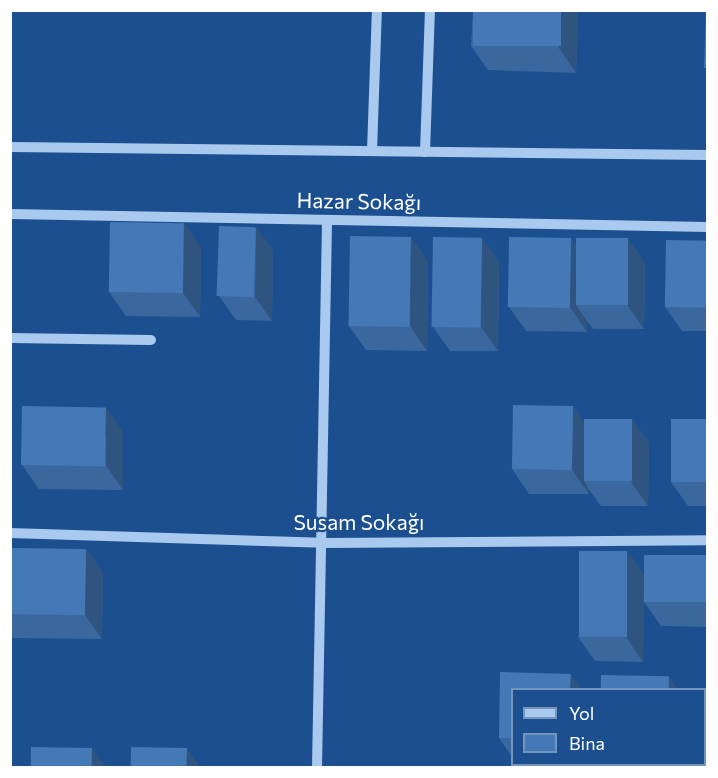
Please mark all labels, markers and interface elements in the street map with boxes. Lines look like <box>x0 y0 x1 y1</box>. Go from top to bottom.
street label: Hazar Sokağı <box>297 187 421 215</box>
street label: Susam Sokağı <box>294 509 424 535</box>
legend <box>511 688 706 766</box>
text: Yol <box>569 702 594 724</box>
text: Bina <box>569 732 605 754</box>

